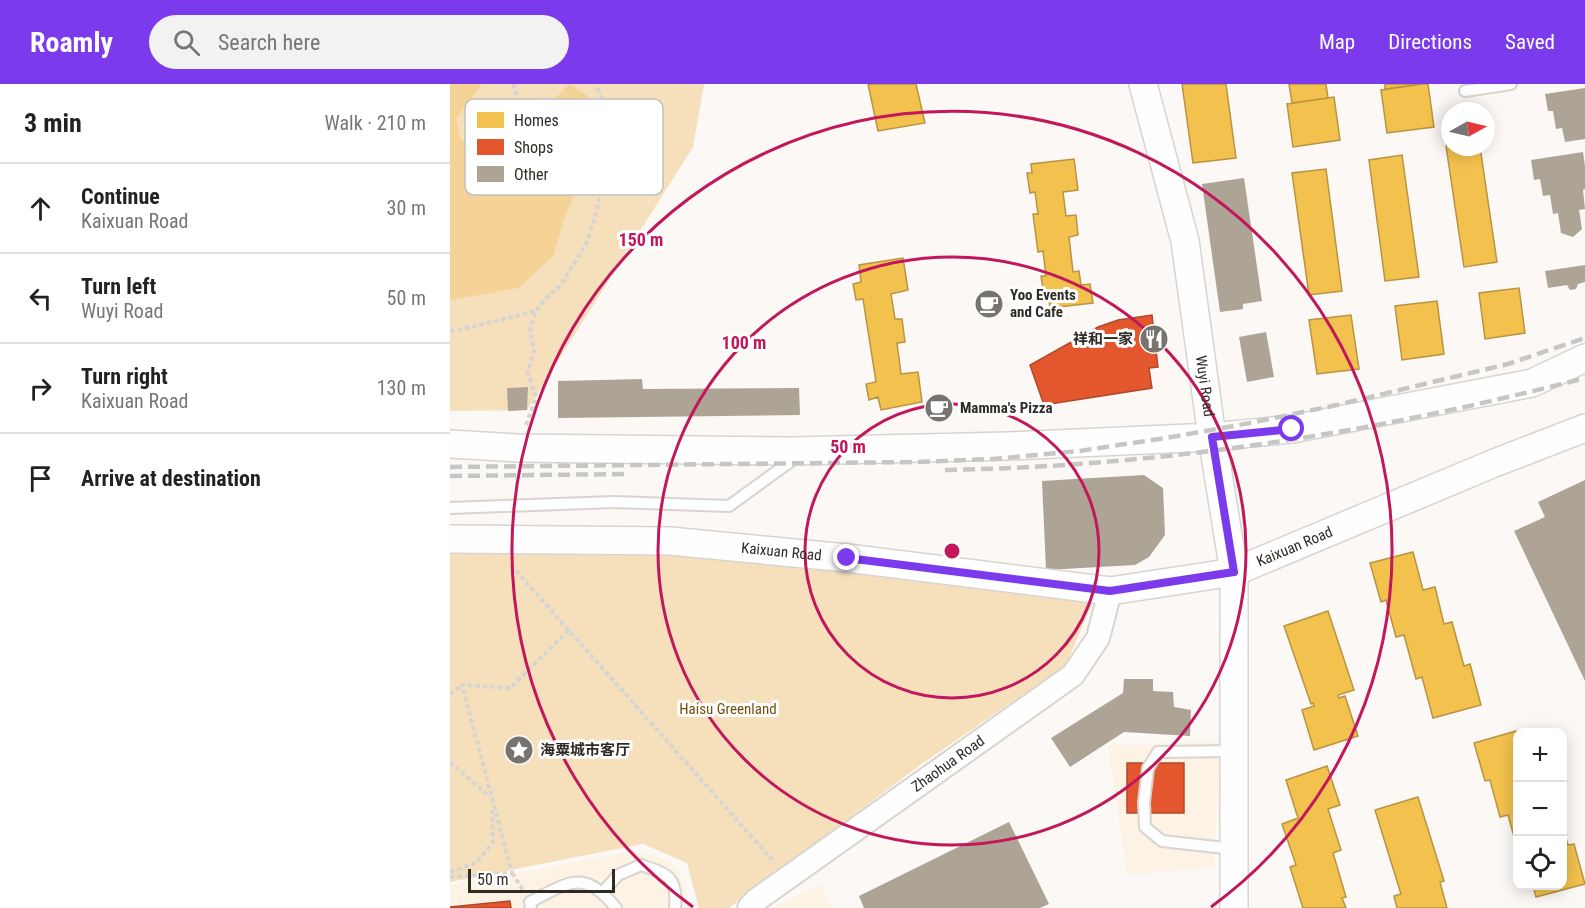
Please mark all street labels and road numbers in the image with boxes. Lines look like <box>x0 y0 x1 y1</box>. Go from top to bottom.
street label: Wuyi Road <box>1192 354 1218 418</box>
street label: Kaixuan Road <box>1254 523 1335 571</box>
street label: Kaixuan Road <box>740 539 823 565</box>
street label: Zhaohua Road <box>908 732 988 796</box>

